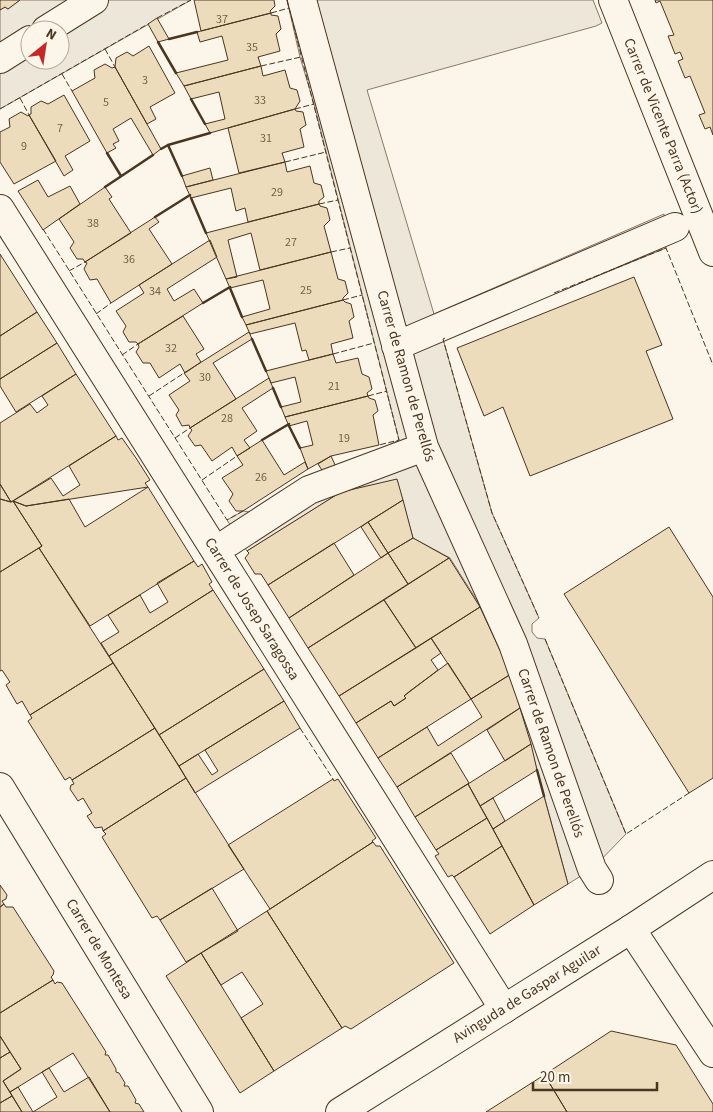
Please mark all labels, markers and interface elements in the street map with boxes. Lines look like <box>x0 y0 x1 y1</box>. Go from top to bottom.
house number: 37 <box>216 11 228 28</box>
north arrow <box>20 20 70 70</box>
text: N <box>42 24 60 46</box>
street label: Carrer de Vicente Parra (Actor) <box>618 35 708 217</box>
house number: 35 <box>246 39 258 56</box>
house number: 3 <box>142 72 148 89</box>
house number: 33 <box>254 92 266 109</box>
house number: 5 <box>103 94 109 111</box>
house number: 7 <box>57 120 63 137</box>
house number: 31 <box>260 130 272 147</box>
house number: 9 <box>21 138 27 155</box>
house number: 29 <box>271 184 283 201</box>
house number: 38 <box>87 215 99 232</box>
house number: 27 <box>285 234 297 251</box>
house number: 36 <box>123 251 135 268</box>
house number: 25 <box>300 282 312 299</box>
house number: 34 <box>149 283 161 300</box>
street label: Carrer de Ramon de Perellós <box>371 288 441 464</box>
house number: 32 <box>165 340 177 357</box>
house number: 30 <box>199 369 211 386</box>
house number: 21 <box>328 378 340 395</box>
house number: 28 <box>221 410 233 427</box>
house number: 19 <box>338 430 350 447</box>
house number: 26 <box>255 469 267 486</box>
street label: Carrer de Josep Saragossa <box>199 534 305 684</box>
street label: Carrer de Ramon de Perellós <box>512 666 590 840</box>
street label: Carrer de Montesa <box>61 895 137 1003</box>
street label: Avinguda de Gaspar Aguilar <box>449 939 606 1048</box>
scale bar <box>533 1060 657 1092</box>
text: 20 m <box>540 1067 570 1088</box>

